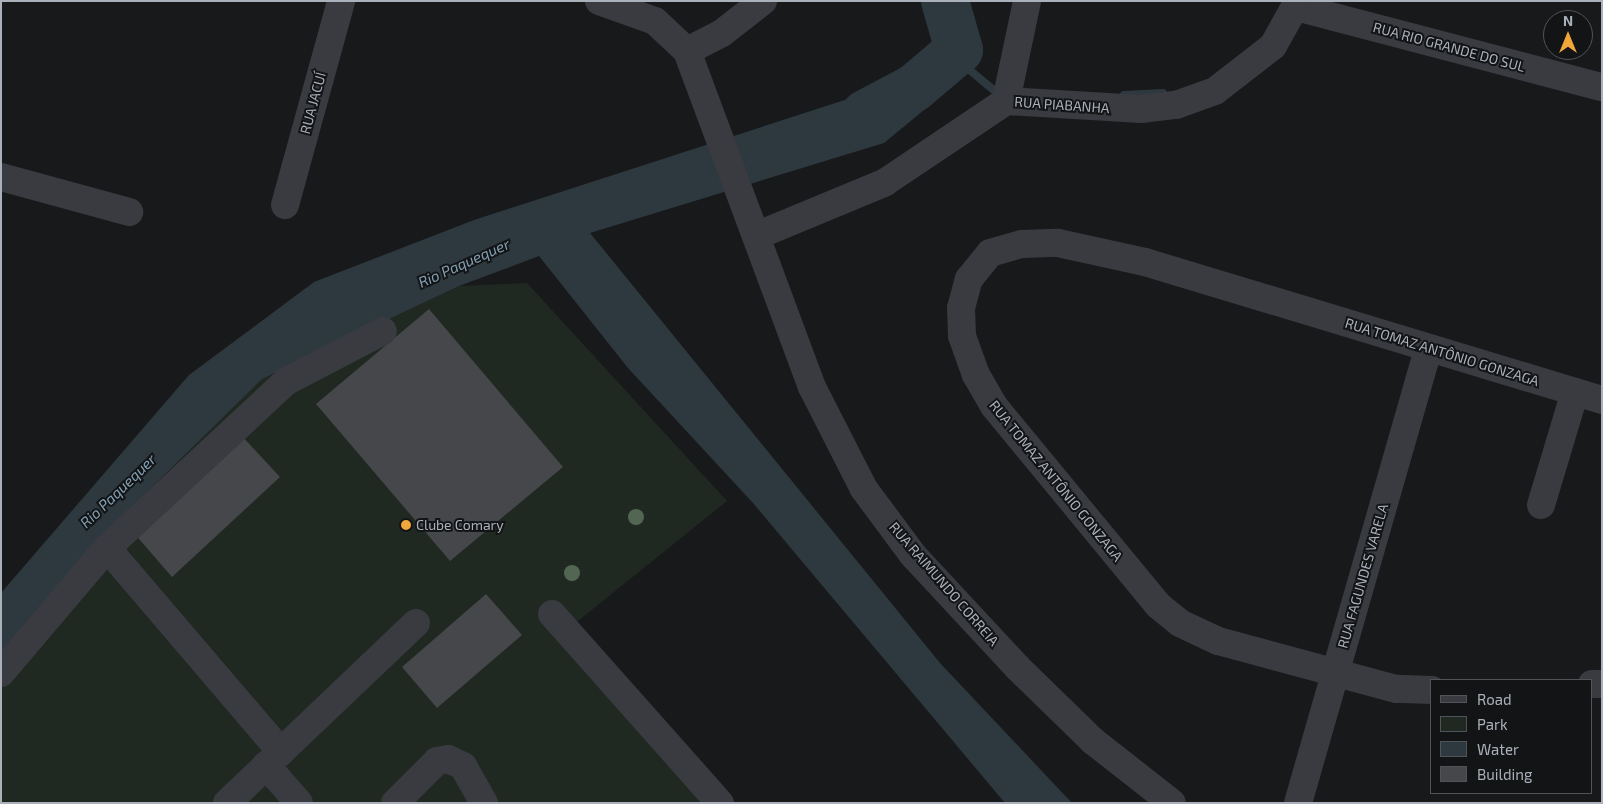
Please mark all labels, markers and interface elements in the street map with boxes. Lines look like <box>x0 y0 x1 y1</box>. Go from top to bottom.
north arrow <box>1543 10 1593 60</box>
text: N <box>1563 12 1573 29</box>
street label: RUA RIO GRANDE DO SUL <box>1371 19 1527 75</box>
street label: RUA JACUÍ <box>297 70 329 136</box>
street label: RUA PIABANHA <box>1014 93 1110 117</box>
water label: Rio Paquequer <box>415 235 513 291</box>
street label: RUA TOMAZ ANTÔNIO GONZAGA <box>1342 314 1542 390</box>
street label: RUA TOMAZ ANTÔNIO GONZAGA <box>986 397 1126 565</box>
water label: Rio Paquequer <box>76 450 160 532</box>
street label: RUA FAGUNDES VARELA <box>1334 501 1392 651</box>
place label: Clube Comary <box>416 517 504 533</box>
marker: Clube Comary <box>400 519 412 531</box>
street label: RUA RAIMUNDO CORREIA <box>886 519 1002 649</box>
legend <box>1430 679 1593 794</box>
text: Road <box>1477 690 1512 708</box>
text: Park <box>1477 715 1508 733</box>
text: Water <box>1477 740 1519 758</box>
text: Building <box>1477 765 1532 783</box>

